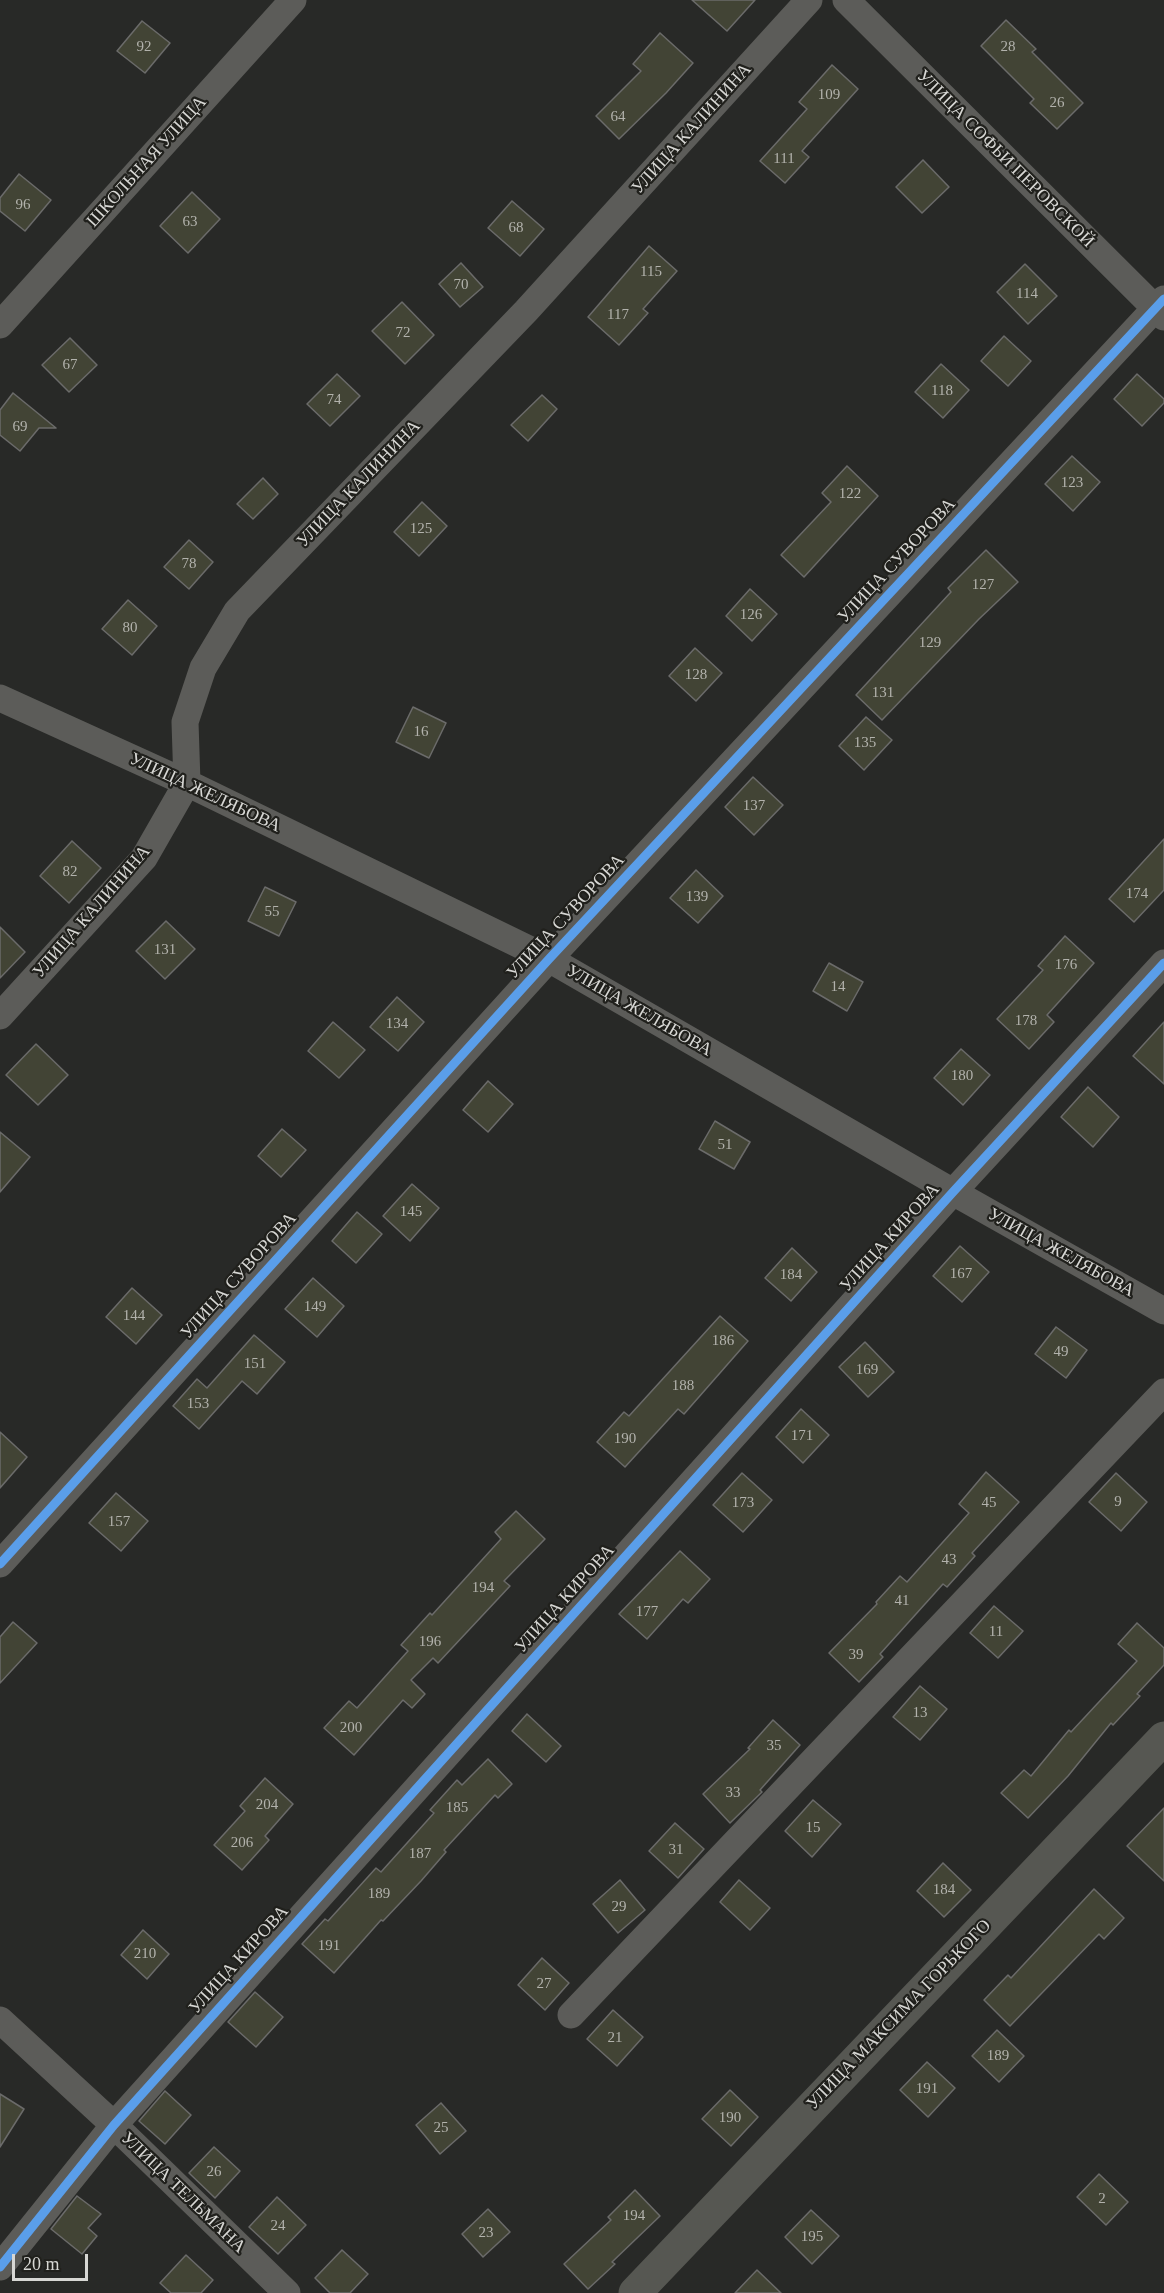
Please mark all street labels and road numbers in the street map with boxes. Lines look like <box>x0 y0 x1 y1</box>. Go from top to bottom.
street label: УЛИЦА КАЛИНИНА <box>628 59 756 199</box>
street label: УЛИЦА СОФЬИ ПЕРОВСКОЙ <box>912 66 1098 252</box>
street label: ШКОЛЬНАЯ УЛИЦА <box>83 92 211 232</box>
street label: УЛИЦА КАЛИНИНА <box>293 416 425 552</box>
street label: УЛИЦА СУВОРОВА <box>834 494 960 628</box>
street label: УЛИЦА ЖЕЛЯБОВА <box>126 748 284 838</box>
street label: УЛИЦА КАЛИНИНА <box>29 841 155 983</box>
street label: УЛИЦА СУВОРОВА <box>503 850 629 984</box>
street label: УЛИЦА ЖЕЛЯБОВА <box>562 960 716 1062</box>
street label: УЛИЦА КИРОВА <box>836 1179 944 1297</box>
street label: УЛИЦА ЖЕЛЯБОВА <box>984 1204 1138 1302</box>
street label: УЛИЦА СУВОРОВА <box>176 1208 302 1344</box>
street label: УЛИЦА КИРОВА <box>511 1540 619 1658</box>
street label: УЛИЦА КИРОВА <box>185 1901 293 2019</box>
street label: УЛИЦА МАКСИМА ГОРЬКОГО <box>802 1915 996 2115</box>
street label: УЛИЦА ТЕЛЬМАНА <box>116 2128 250 2258</box>

